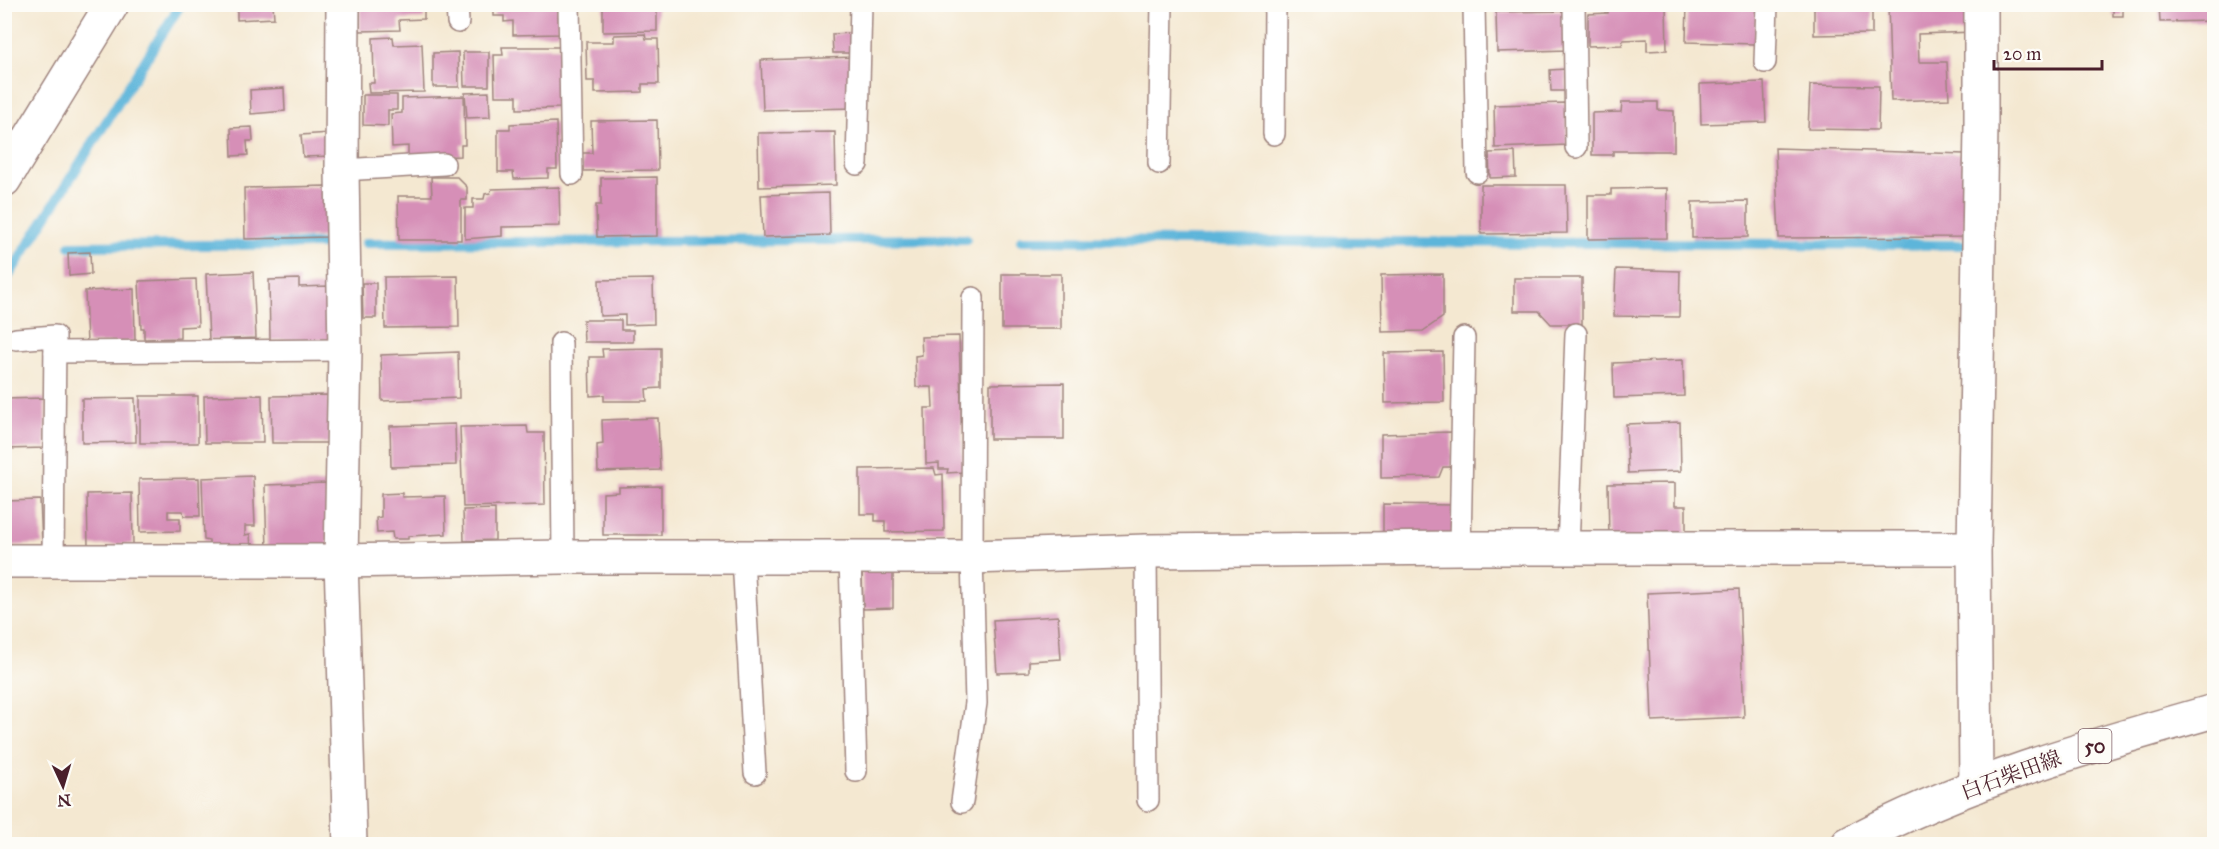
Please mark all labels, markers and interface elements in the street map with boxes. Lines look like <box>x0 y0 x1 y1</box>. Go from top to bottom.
scale bar <box>1994 33 2102 71</box>
text: 20 m <box>2003 43 2041 65</box>
road number: 50 <box>2078 729 2112 763</box>
street label: 白石柴田線 <box>1957 745 2065 805</box>
north arrow <box>33 756 93 816</box>
text: N <box>56 791 71 810</box>

